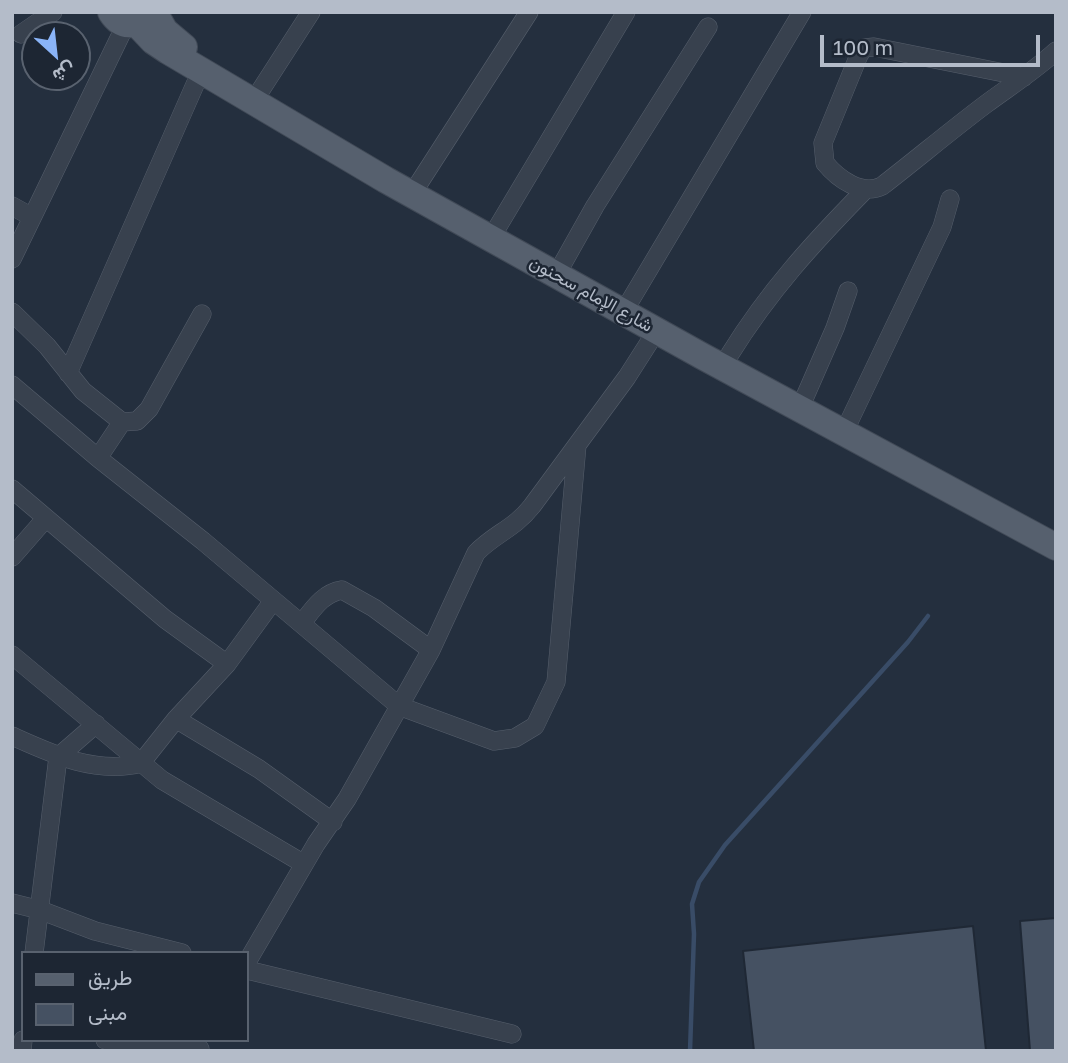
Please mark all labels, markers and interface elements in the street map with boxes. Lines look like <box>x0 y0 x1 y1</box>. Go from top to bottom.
north arrow <box>21 21 91 91</box>
scale bar <box>823 21 1044 65</box>
text: 100 m <box>833 34 893 60</box>
text: ش <box>49 58 80 89</box>
street label: شارع الإمام سحنون <box>526 251 656 337</box>
legend <box>21 951 248 1042</box>
text: طريق <box>88 964 133 990</box>
text: مبنى <box>88 999 127 1025</box>

